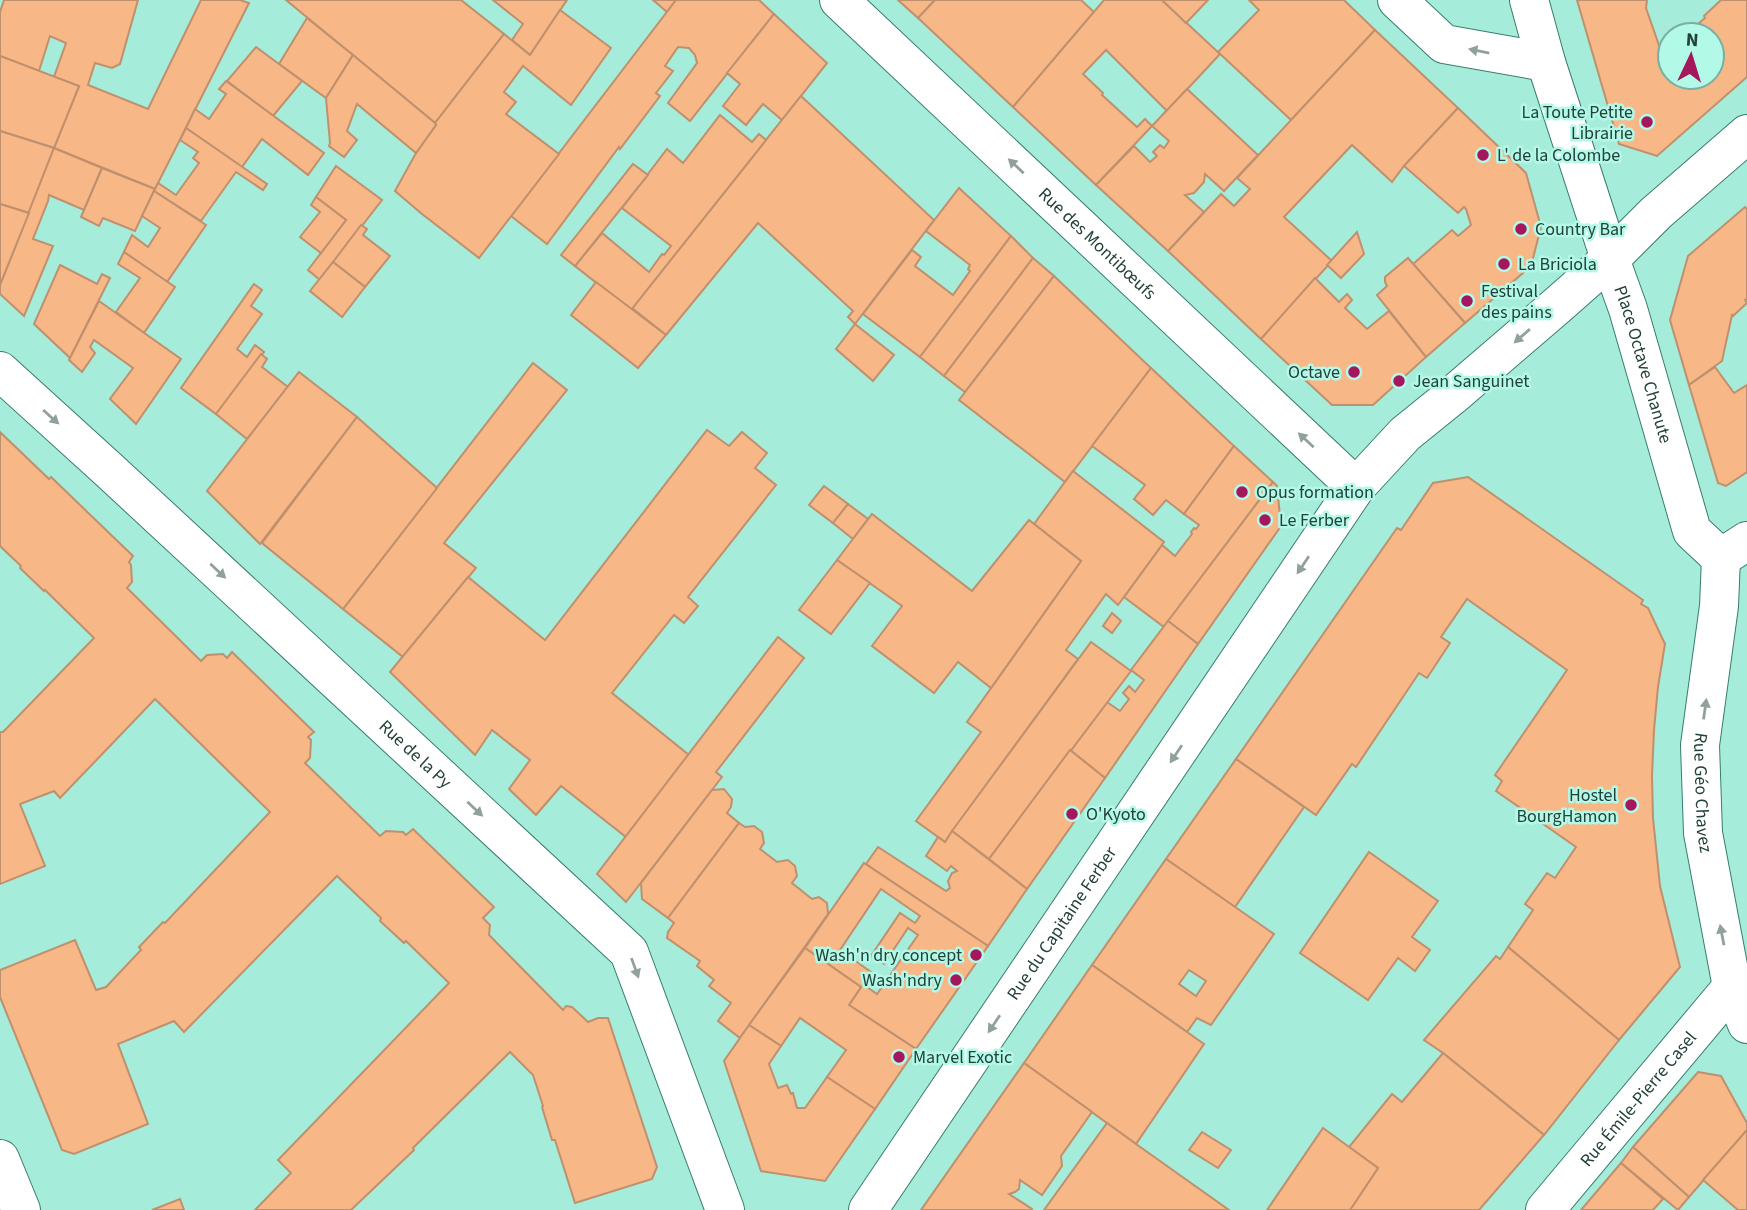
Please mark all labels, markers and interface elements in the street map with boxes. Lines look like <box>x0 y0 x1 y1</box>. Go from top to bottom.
north arrow <box>1656 21 1726 91</box>
text: N <box>1685 27 1699 54</box>
one-way arrow <box>1468 45 1490 56</box>
place label: La Toute Petite Librairie <box>1521 100 1633 146</box>
marker: La Toute Petite Librairie <box>1639 114 1655 130</box>
place label: L' de la Colombe <box>1497 143 1620 168</box>
marker: L' de la Colombe <box>1475 147 1491 163</box>
one-way arrow <box>1008 159 1025 175</box>
street label: Rue des Montibœufs <box>1033 182 1162 305</box>
place label: Country Bar <box>1535 217 1626 242</box>
marker: Country Bar <box>1513 221 1529 237</box>
place label: La Briciola <box>1518 252 1597 277</box>
marker: La Briciola <box>1496 256 1512 272</box>
place label: Festival des pains <box>1481 279 1552 325</box>
street label: Place Octave Chanute <box>1608 282 1679 446</box>
marker: Festival des pains <box>1459 293 1475 309</box>
one-way arrow <box>1513 328 1531 344</box>
place label: Octave <box>1288 360 1340 385</box>
marker: Octave <box>1346 364 1362 380</box>
place label: Jean Sanguinet <box>1413 369 1529 394</box>
marker: Jean Sanguinet <box>1391 373 1407 389</box>
one-way arrow <box>42 409 60 425</box>
one-way arrow <box>1298 433 1315 449</box>
place label: Opus formation <box>1256 480 1374 505</box>
marker: Opus formation <box>1234 484 1250 500</box>
place label: Le Ferber <box>1279 508 1350 533</box>
marker: Le Ferber <box>1257 512 1273 528</box>
one-way arrow <box>1296 556 1310 574</box>
one-way arrow <box>209 563 227 579</box>
one-way arrow <box>1699 698 1710 720</box>
street label: Rue de la Py <box>373 714 458 795</box>
street label: Rue Géo Chavez <box>1687 731 1719 855</box>
one-way arrow <box>1169 745 1183 763</box>
place label: Hostel BourgHamon <box>1516 783 1617 829</box>
marker: Hostel BourgHamon <box>1623 797 1639 813</box>
one-way arrow <box>466 800 483 816</box>
place label: O'Kyoto <box>1086 802 1146 827</box>
marker: O'Kyoto <box>1064 806 1080 822</box>
street label: Rue du Capitaine Ferber <box>1001 841 1123 1005</box>
one-way arrow <box>1716 924 1727 946</box>
place label: Wash'n dry concept <box>815 943 962 968</box>
marker: Wash'n dry concept <box>968 947 984 963</box>
one-way arrow <box>630 957 641 978</box>
place label: Wash'ndry <box>862 968 943 993</box>
marker: Wash'ndry <box>948 972 964 988</box>
one-way arrow <box>988 1014 1001 1033</box>
street label: Rue Émile-Pierre Casel <box>1574 1026 1702 1172</box>
place label: Marvel Exotic <box>913 1045 1012 1070</box>
marker: Marvel Exotic <box>891 1049 907 1065</box>

